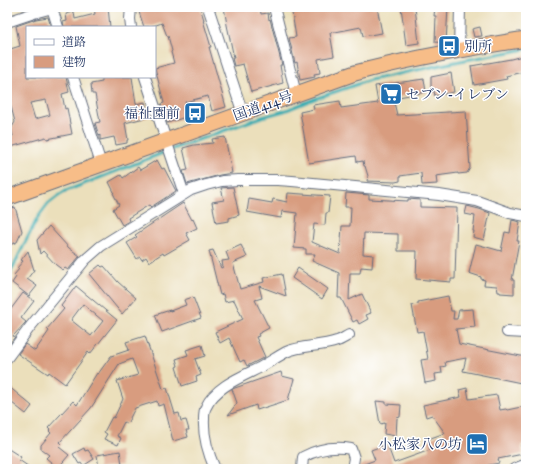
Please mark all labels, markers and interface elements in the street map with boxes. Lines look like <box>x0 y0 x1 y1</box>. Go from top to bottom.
legend <box>26 26 156 78</box>
bus stop icon: 別所 <box>436 33 462 59</box>
text: 道路 <box>62 35 86 50</box>
place label: 別所 <box>464 38 492 55</box>
text: 建物 <box>62 55 86 70</box>
supermarket icon: セブン-イレブン <box>378 81 404 107</box>
place label: セブン-イレブン <box>406 86 509 103</box>
street label: 国道414号 <box>231 87 295 125</box>
bus stop icon: 福祉園前 <box>182 100 208 126</box>
place label: 福祉園前 <box>124 105 180 122</box>
hotel icon: 小松家八の坊 <box>464 431 490 457</box>
place label: 小松家八の坊 <box>378 436 462 453</box>

